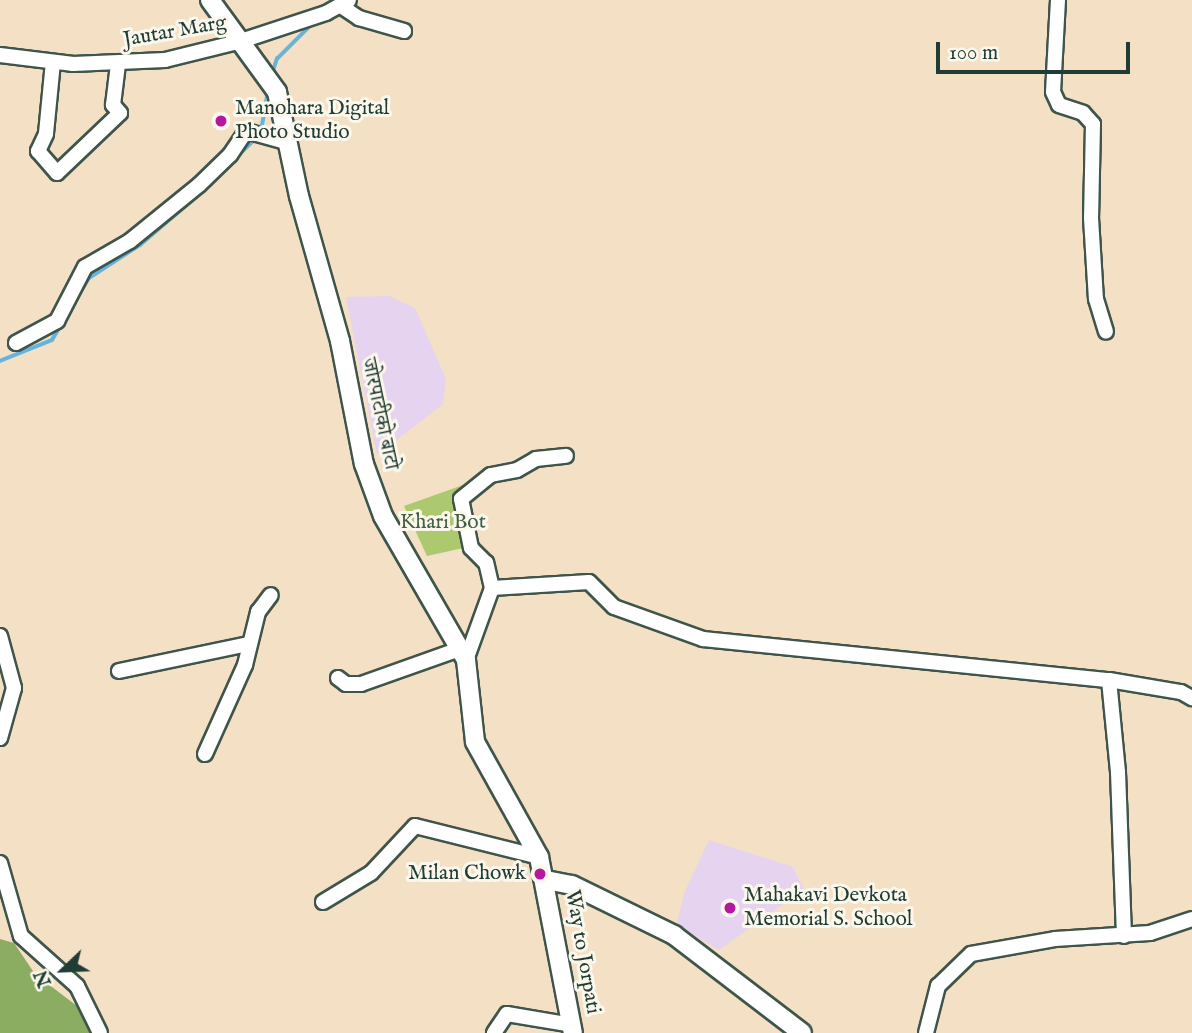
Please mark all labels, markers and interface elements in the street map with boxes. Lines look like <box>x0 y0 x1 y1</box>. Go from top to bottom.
street label: Jautar Marg <box>121 11 229 53</box>
scale bar <box>940 28 1134 72</box>
text: 100 m <box>949 40 998 67</box>
place label: Manohara Digital Photo Studio <box>235 96 389 146</box>
marker: Manohara Digital Photo Studio <box>213 113 229 129</box>
street label: जोरपाटीको बाटो <box>355 356 403 472</box>
park label: Khari Bot <box>400 510 486 536</box>
place label: Milan Chowk <box>408 861 526 887</box>
marker: Milan Chowk <box>532 866 548 882</box>
place label: Mahakavi Devkota Memorial S. School <box>744 883 912 933</box>
street label: Way to Jorpati <box>559 888 605 1016</box>
marker: Mahakavi Devkota Memorial S. School <box>722 900 738 916</box>
north arrow <box>28 935 98 1005</box>
text: N <box>29 966 58 990</box>

